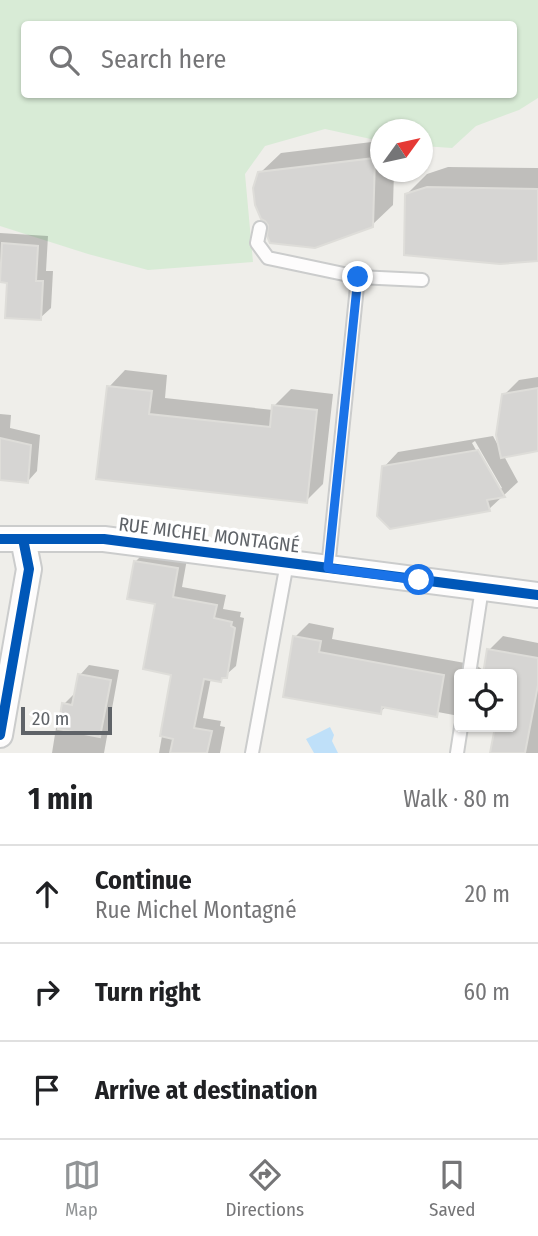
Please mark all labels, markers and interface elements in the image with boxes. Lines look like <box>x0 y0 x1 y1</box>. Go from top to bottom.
search box <box>21 21 517 98</box>
icon: search <box>45 41 83 79</box>
text: Search here <box>101 44 226 75</box>
north arrow <box>370 119 433 182</box>
route end <box>342 261 373 292</box>
street label: RUE MICHEL MONTAGNÉ <box>117 512 301 558</box>
route start <box>403 564 434 595</box>
map controls <box>454 669 517 732</box>
button: locate <box>454 669 517 732</box>
scale bar <box>21 704 112 736</box>
text: 20 m <box>32 707 69 730</box>
text: 1 min <box>28 781 93 817</box>
text: Walk · 80 m <box>403 785 510 813</box>
text: Continue <box>95 865 192 896</box>
icon: ahead <box>28 875 66 913</box>
text: 20 m <box>465 880 510 908</box>
text: Rue Michel Montagné <box>95 896 297 924</box>
icon: right <box>28 973 66 1011</box>
text: Turn right <box>95 977 201 1008</box>
text: 60 m <box>464 978 510 1006</box>
icon: arrive <box>28 1071 66 1109</box>
text: Arrive at destination <box>95 1075 318 1106</box>
tab: Map <box>63 1156 101 1221</box>
tab: Directions <box>226 1156 304 1221</box>
tab: Saved <box>429 1156 475 1221</box>

